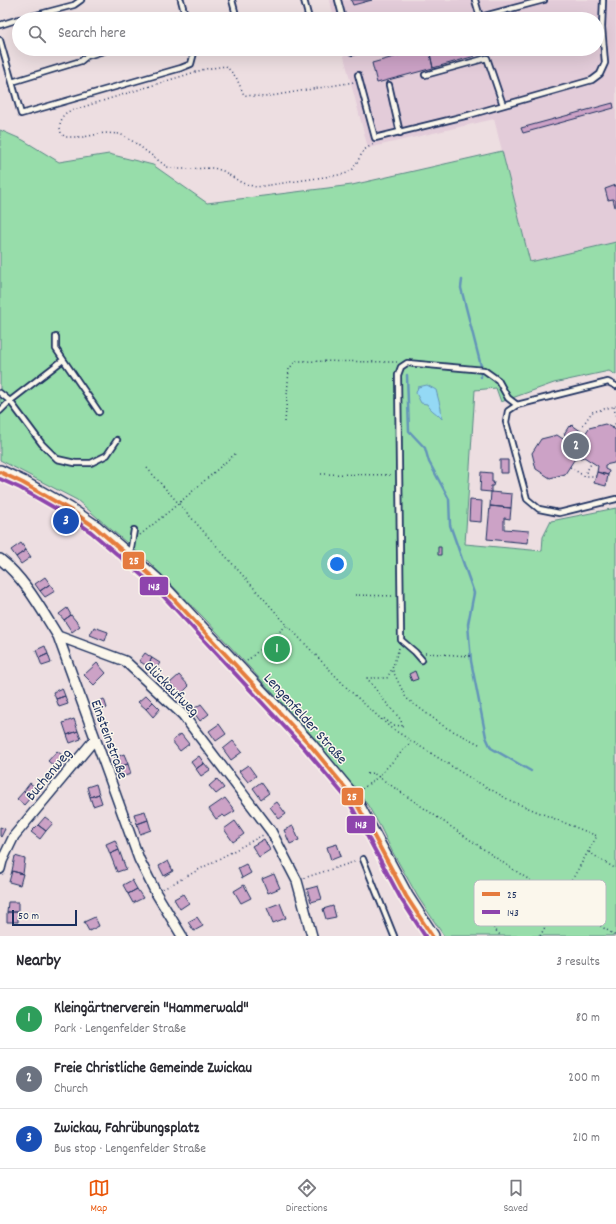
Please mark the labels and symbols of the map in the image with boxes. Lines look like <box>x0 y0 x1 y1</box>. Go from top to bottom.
pin: 2 <box>563 431 589 461</box>
pin: 3 <box>53 506 79 536</box>
line badge: 25 <box>122 551 145 570</box>
text: 25 <box>129 554 139 570</box>
your location <box>327 554 347 574</box>
line badge: 143 <box>139 576 169 596</box>
text: 143 <box>148 580 160 596</box>
pin: 1 <box>264 634 290 664</box>
street label: Glückaufweg <box>138 656 204 722</box>
street label: Lengenfelder Straße <box>257 669 352 770</box>
street label: Einsteinstraße <box>84 697 133 783</box>
street label: Buchenweg <box>21 744 78 806</box>
line badge: 25 <box>341 787 364 806</box>
text: 25 <box>347 790 357 806</box>
line badge: 143 <box>346 815 376 834</box>
text: 143 <box>355 818 367 834</box>
legend <box>474 880 606 926</box>
text: 25 <box>507 888 517 904</box>
text: 143 <box>507 906 519 922</box>
scale bar <box>12 908 77 927</box>

